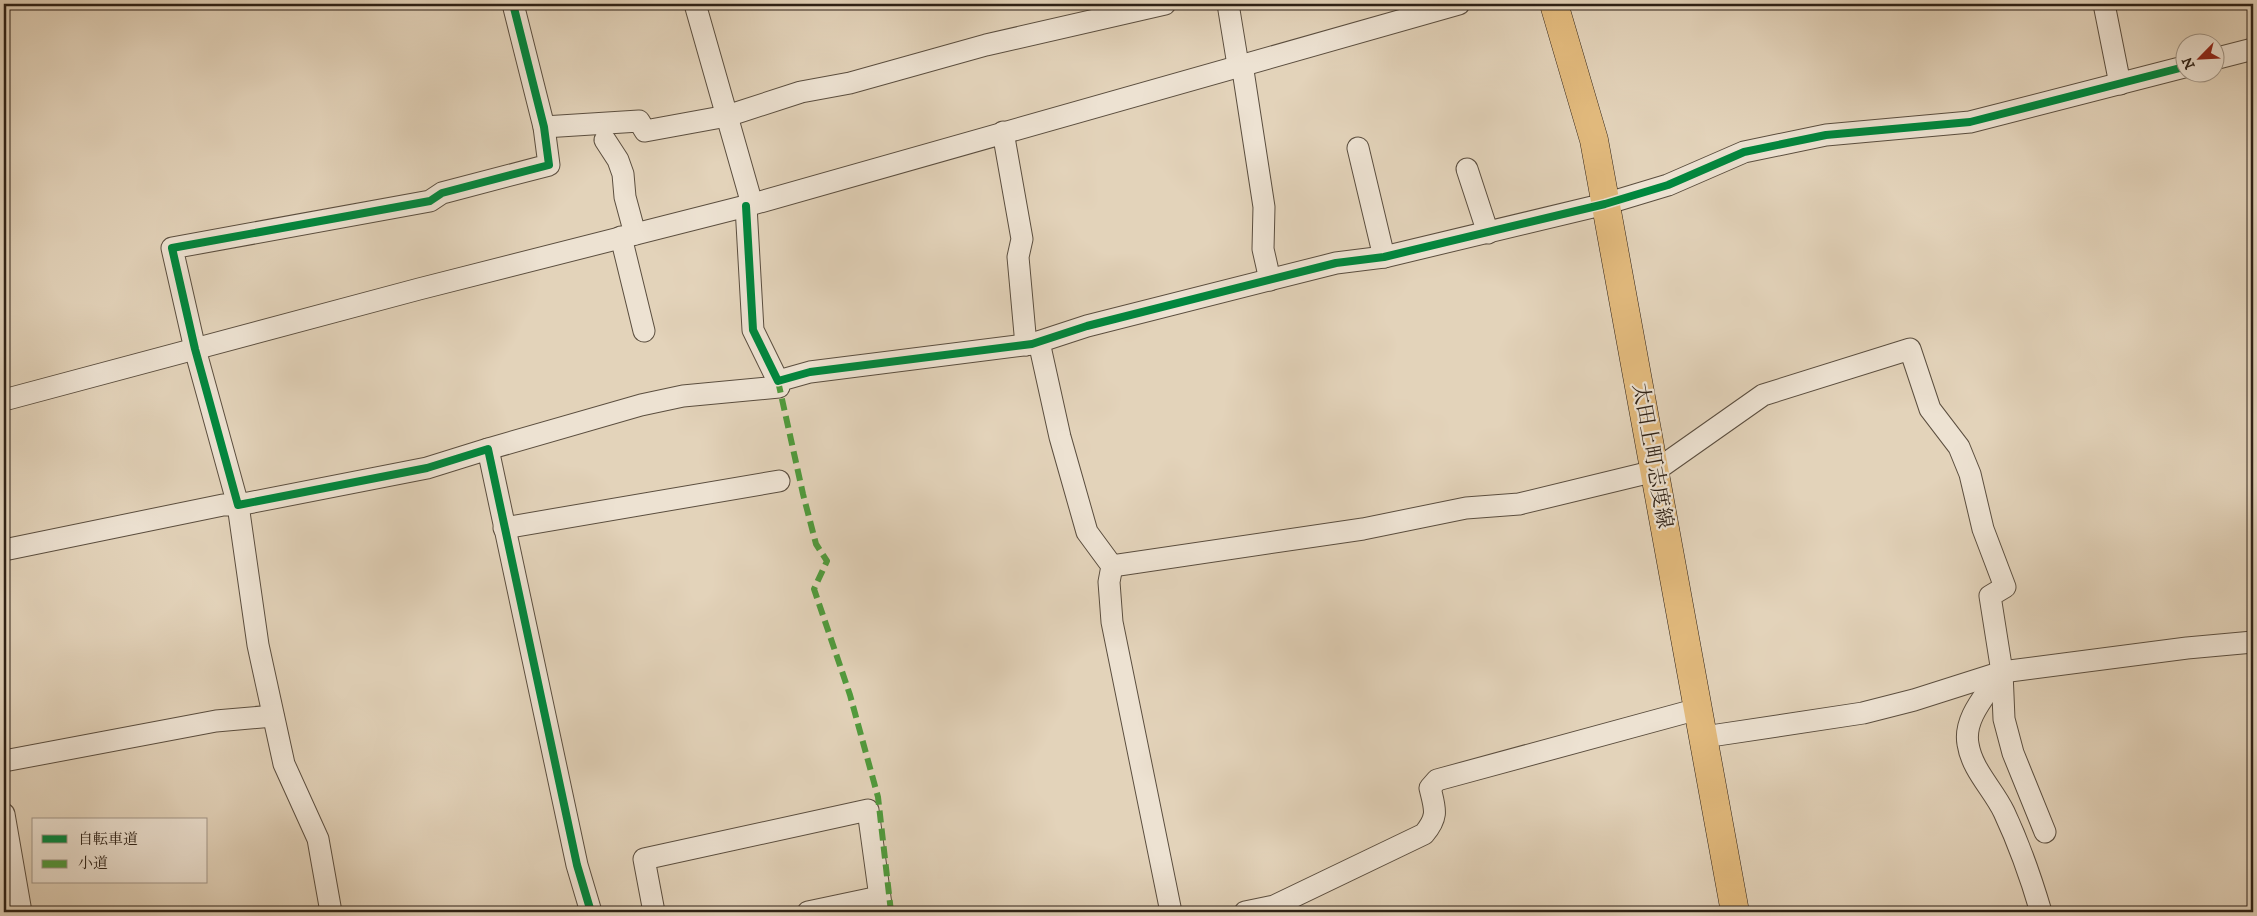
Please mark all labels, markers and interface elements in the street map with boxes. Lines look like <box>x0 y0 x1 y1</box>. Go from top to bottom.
north arrow <box>2174 32 2224 82</box>
text: N <box>2178 54 2200 72</box>
street label: 太田上町志度線 <box>1626 381 1678 531</box>
legend <box>32 818 208 884</box>
text: 自転車道 <box>78 830 138 849</box>
text: 小道 <box>78 854 108 873</box>

